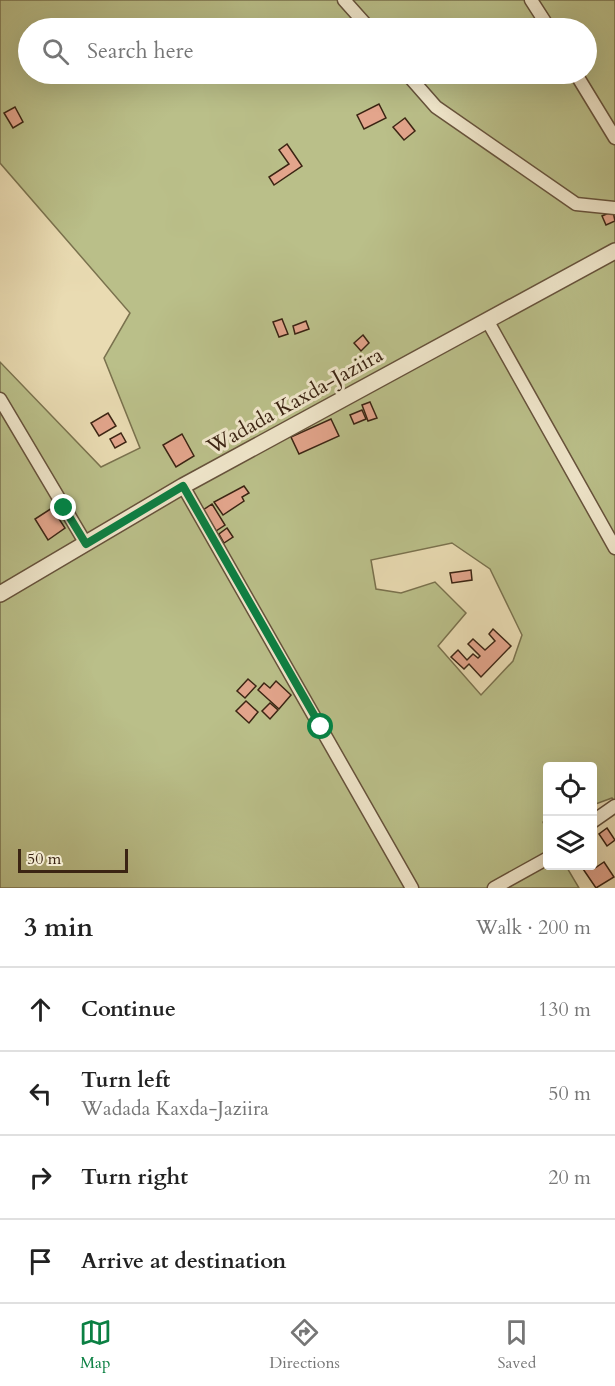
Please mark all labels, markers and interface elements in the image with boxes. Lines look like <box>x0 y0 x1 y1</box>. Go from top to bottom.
search box <box>18 18 597 84</box>
icon: search <box>39 35 72 68</box>
text: Search here <box>87 36 194 66</box>
street label: Wadada Kaxda-Jaziira <box>201 340 388 462</box>
route end <box>50 494 76 520</box>
route start <box>307 713 333 739</box>
map controls <box>543 762 597 870</box>
button: locate <box>543 762 597 816</box>
button: layers <box>543 816 597 870</box>
scale bar <box>18 846 128 874</box>
text: 50 m <box>27 848 61 870</box>
text: 3 min <box>24 910 93 945</box>
text: Walk · 200 m <box>476 914 591 941</box>
icon: ahead <box>24 993 57 1026</box>
text: Continue <box>81 994 176 1024</box>
text: 130 m <box>538 996 591 1023</box>
text: Turn left <box>81 1065 170 1095</box>
icon: left <box>24 1077 57 1110</box>
text: 50 m <box>548 1080 591 1107</box>
text: Wadada Kaxda-Jaziira <box>81 1095 269 1122</box>
icon: right <box>24 1161 57 1194</box>
text: Turn right <box>81 1162 188 1192</box>
text: 20 m <box>548 1164 591 1191</box>
icon: arrive <box>24 1245 57 1278</box>
text: Arrive at destination <box>81 1246 286 1276</box>
tab: Map <box>79 1316 112 1374</box>
tab: Directions <box>269 1316 340 1374</box>
tab: Saved <box>497 1316 536 1374</box>

